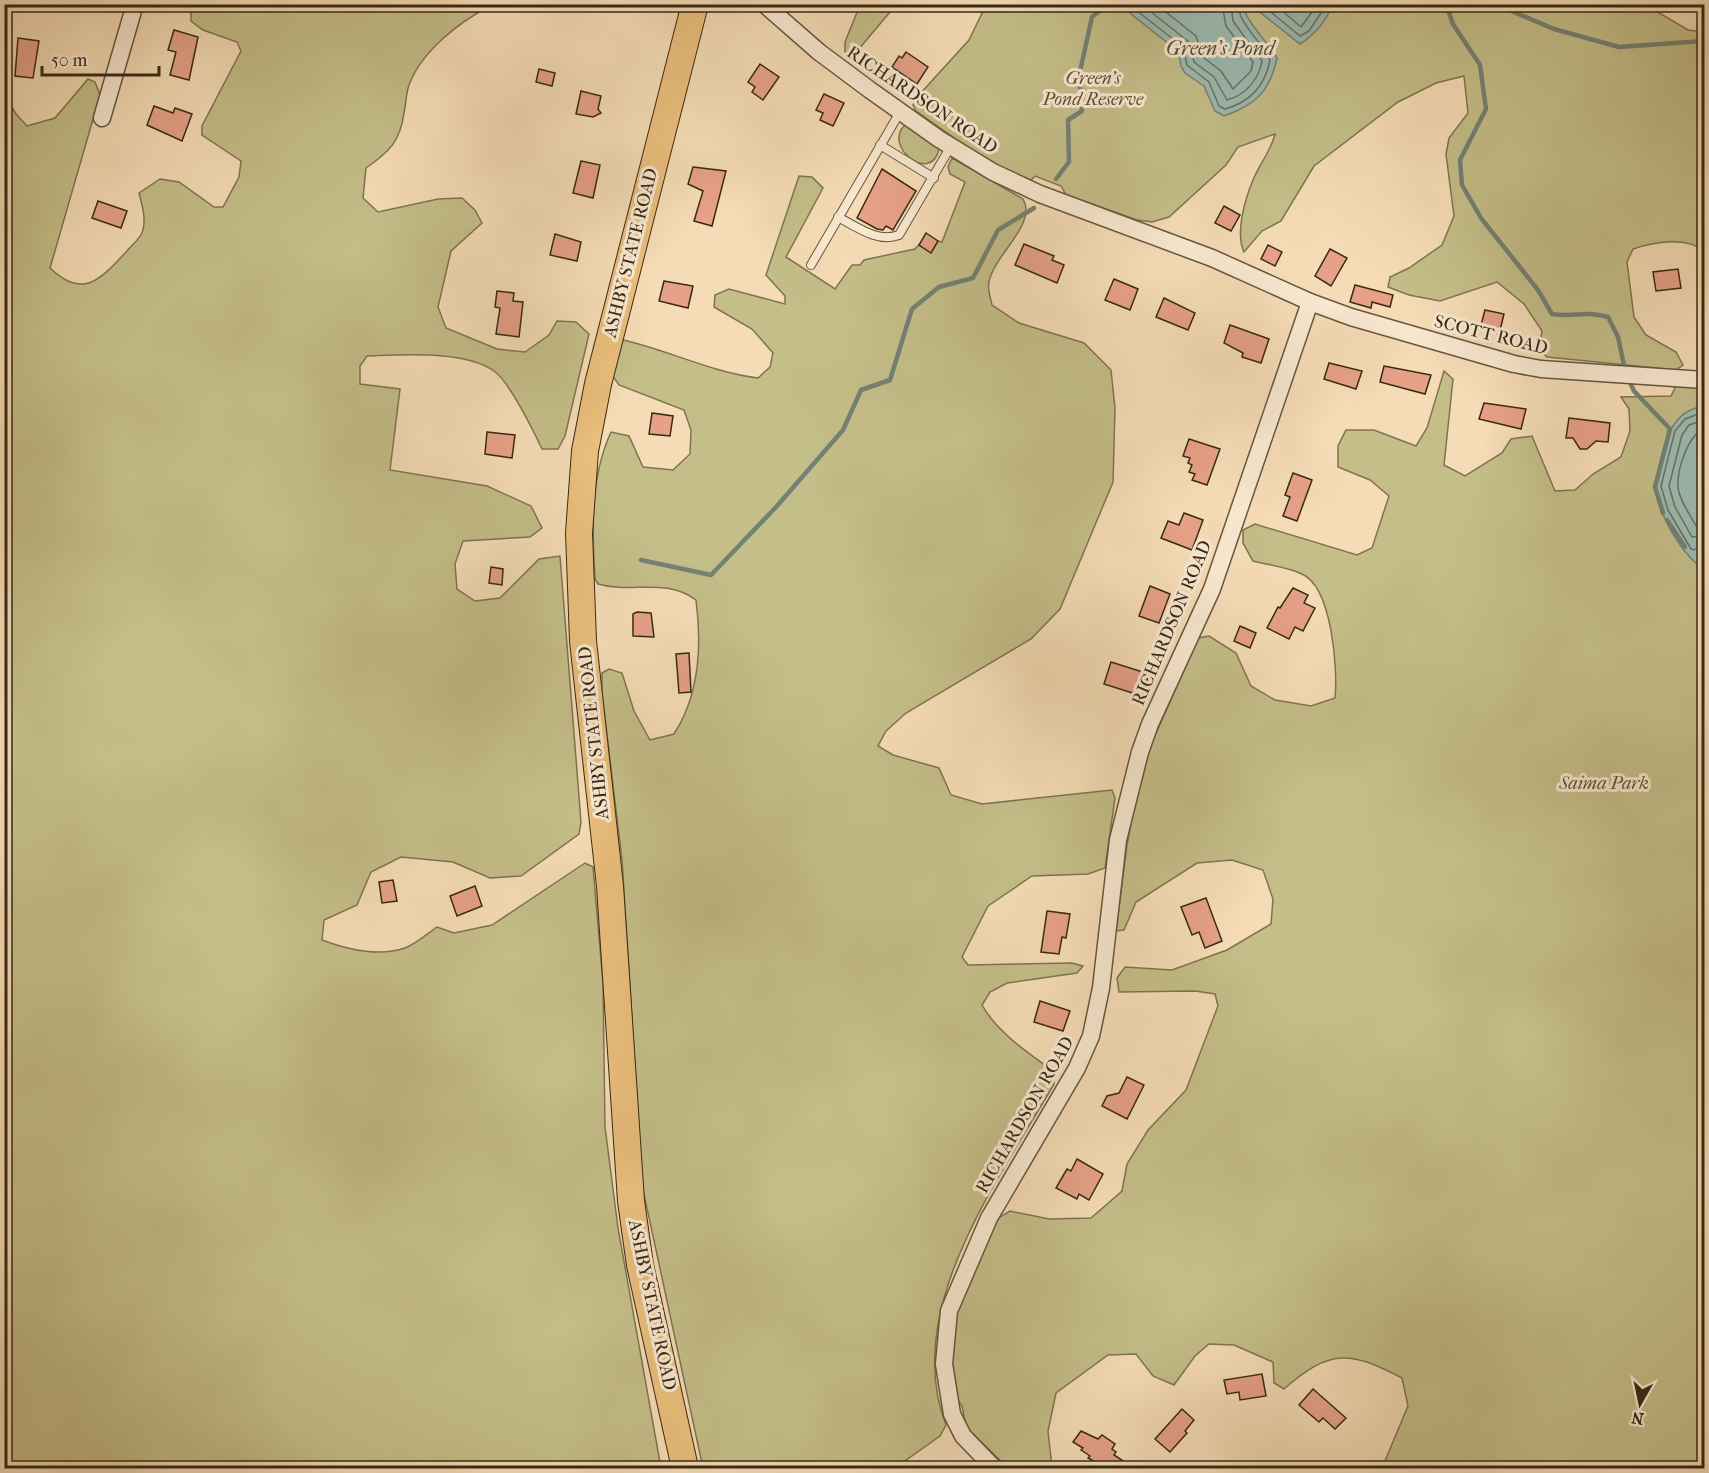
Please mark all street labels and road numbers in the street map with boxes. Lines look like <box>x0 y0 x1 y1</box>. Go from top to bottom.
street label: RICHARDSON ROAD <box>843 42 1001 158</box>
street label: ASHBY STATE ROAD <box>600 166 662 341</box>
street label: SCOTT ROAD <box>1432 311 1550 359</box>
street label: RICHARDSON ROAD <box>1128 537 1216 709</box>
street label: ASHBY STATE ROAD <box>574 645 614 822</box>
street label: RICHARDSON ROAD <box>972 1033 1078 1197</box>
street label: ASHBY STATE ROAD <box>623 1217 680 1392</box>

